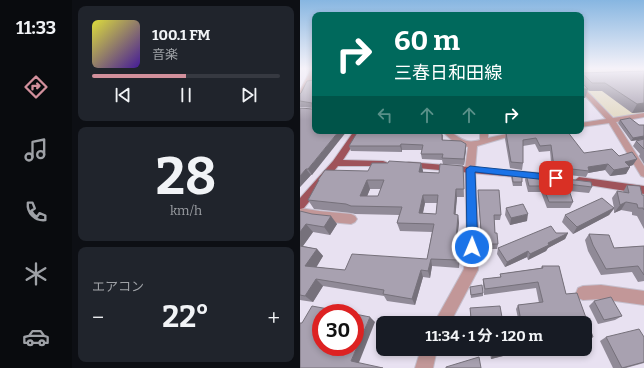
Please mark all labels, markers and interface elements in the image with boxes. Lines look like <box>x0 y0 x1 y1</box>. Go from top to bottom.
text: 11:33 <box>16 17 56 39</box>
text: 60 m <box>394 24 460 57</box>
text: 100.1 FM <box>152 26 210 44</box>
icon: right <box>328 28 380 80</box>
text: 音楽 <box>152 47 178 62</box>
text: 三春日和田線 <box>394 62 502 84</box>
icon: directions <box>22 73 50 101</box>
icon: previous <box>112 84 134 106</box>
icon: pause <box>175 84 197 106</box>
icon: next <box>238 84 260 106</box>
icon: left <box>374 104 396 126</box>
icon: ahead <box>416 104 438 126</box>
icon: ahead <box>458 104 480 126</box>
icon: right <box>500 104 522 126</box>
icon: music <box>22 136 50 164</box>
text: 28 <box>156 145 216 208</box>
pin <box>539 161 573 195</box>
icon: arrive <box>545 167 567 189</box>
icon: phone <box>22 198 50 226</box>
text: km/h <box>170 203 202 218</box>
position arrow <box>451 226 493 268</box>
icon: climate <box>22 260 50 288</box>
text: エアコン <box>92 279 144 294</box>
text: 22° <box>162 299 209 335</box>
text: − <box>92 304 104 331</box>
text: + <box>267 304 280 331</box>
speed limit sign: 30 <box>312 304 364 356</box>
icon: car <box>22 323 50 351</box>
text: 11:34 · 1 分 · 120 m <box>425 327 543 345</box>

